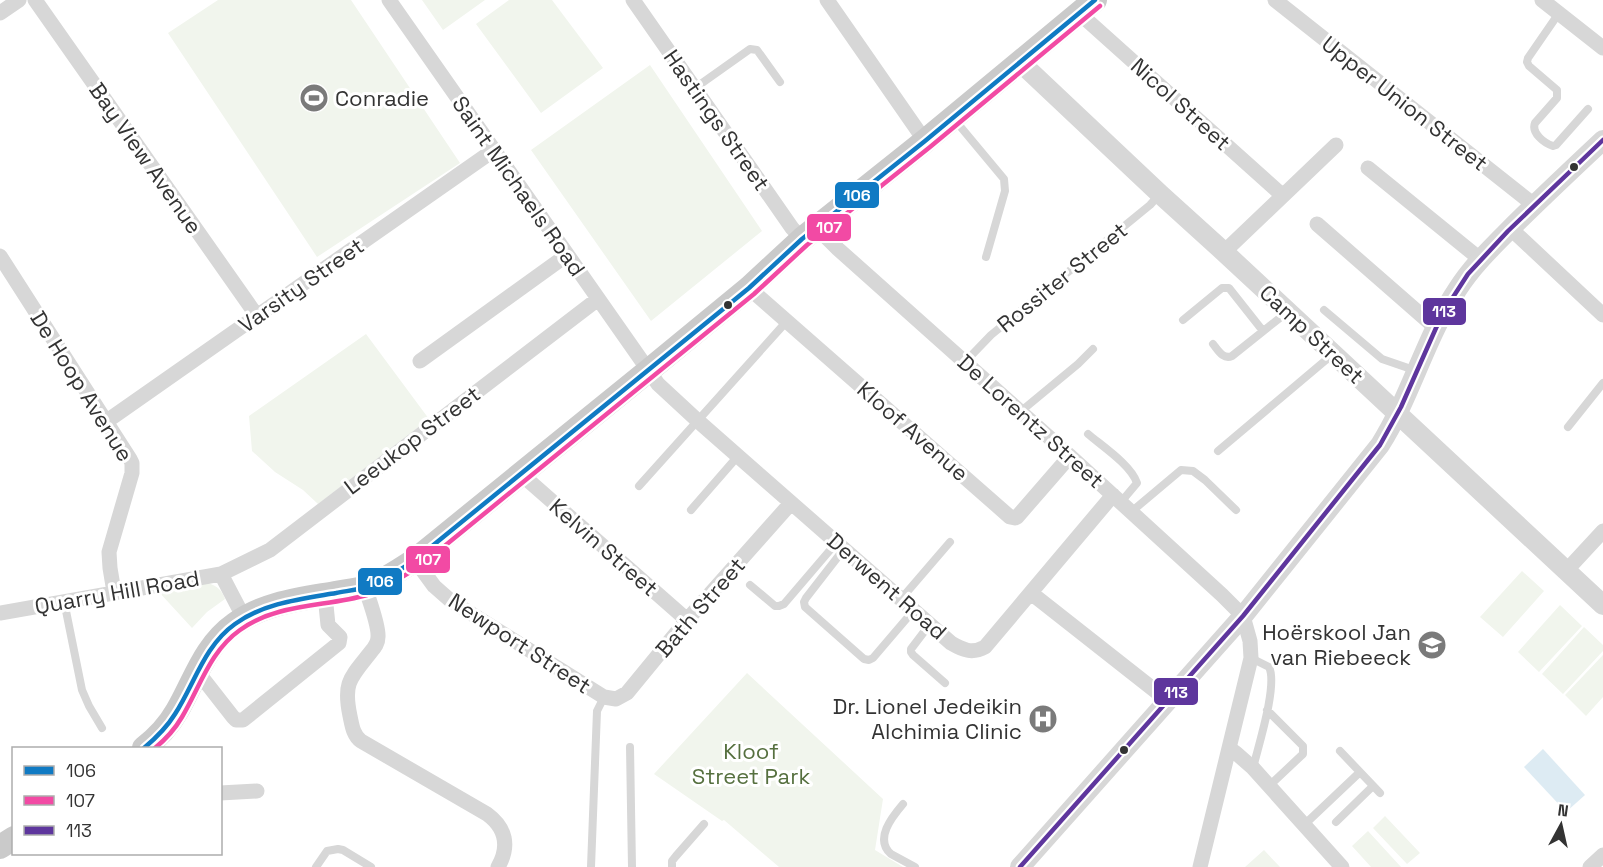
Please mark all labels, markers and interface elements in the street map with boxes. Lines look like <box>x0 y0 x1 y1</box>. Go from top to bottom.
street label: Upper Union Street <box>1316 29 1494 177</box>
street label: Hastings Street <box>658 44 776 196</box>
street label: Nicol Street <box>1125 52 1237 156</box>
street label: Bay View Avenue <box>83 77 209 239</box>
sports icon: Conradie <box>298 82 330 114</box>
place label: Conradie <box>335 84 429 112</box>
street label: Saint Michaels Road <box>446 90 592 282</box>
unlabelled marker <box>1568 161 1580 173</box>
line badge: 106 <box>834 181 880 209</box>
text: 106 <box>843 185 871 206</box>
line badge: 107 <box>806 213 852 242</box>
street label: Rossiter Street <box>991 216 1133 338</box>
text: 107 <box>816 217 842 238</box>
street label: Varsity Street <box>233 231 369 339</box>
street label: Camp Street <box>1254 278 1370 390</box>
line badge: 113 <box>1422 297 1467 326</box>
unlabelled marker <box>722 299 734 311</box>
text: 113 <box>1432 301 1456 322</box>
street label: De Hoop Avenue <box>25 306 139 466</box>
street label: De Lorentz Street <box>952 348 1110 494</box>
street label: Kloof Avenue <box>852 375 974 487</box>
street label: Leeukop Street <box>338 380 486 500</box>
street label: Kelvin Street <box>544 492 664 602</box>
street label: Derwent Road <box>821 526 953 646</box>
line badge: 107 <box>405 545 451 574</box>
text: 107 <box>415 549 441 570</box>
street label: Bath Street <box>649 551 751 663</box>
street label: Quarry Hill Road <box>32 564 202 620</box>
line badge: 106 <box>357 567 403 596</box>
text: 106 <box>366 571 394 592</box>
street label: Newport Street <box>444 587 596 699</box>
place label: Hoërskool Jan van Riebeeck <box>1262 618 1411 671</box>
school or university icon: Hoërskool Jan van Riebeeck <box>1416 629 1448 661</box>
line badge: 113 <box>1153 677 1199 706</box>
text: 113 <box>1164 682 1188 703</box>
place label: Dr. Lionel Jedeikin Alchimia Clinic <box>833 692 1022 745</box>
hospital icon: Dr. Lionel Jedeikin Alchimia Clinic <box>1027 703 1059 735</box>
park label: Kloof Street Park <box>692 737 810 790</box>
unlabelled marker <box>1118 744 1130 756</box>
legend <box>12 747 222 855</box>
text: 106 <box>66 759 96 782</box>
text: 107 <box>66 789 95 812</box>
north arrow <box>1531 795 1591 855</box>
text: N <box>1556 799 1570 822</box>
text: 113 <box>66 819 92 842</box>

